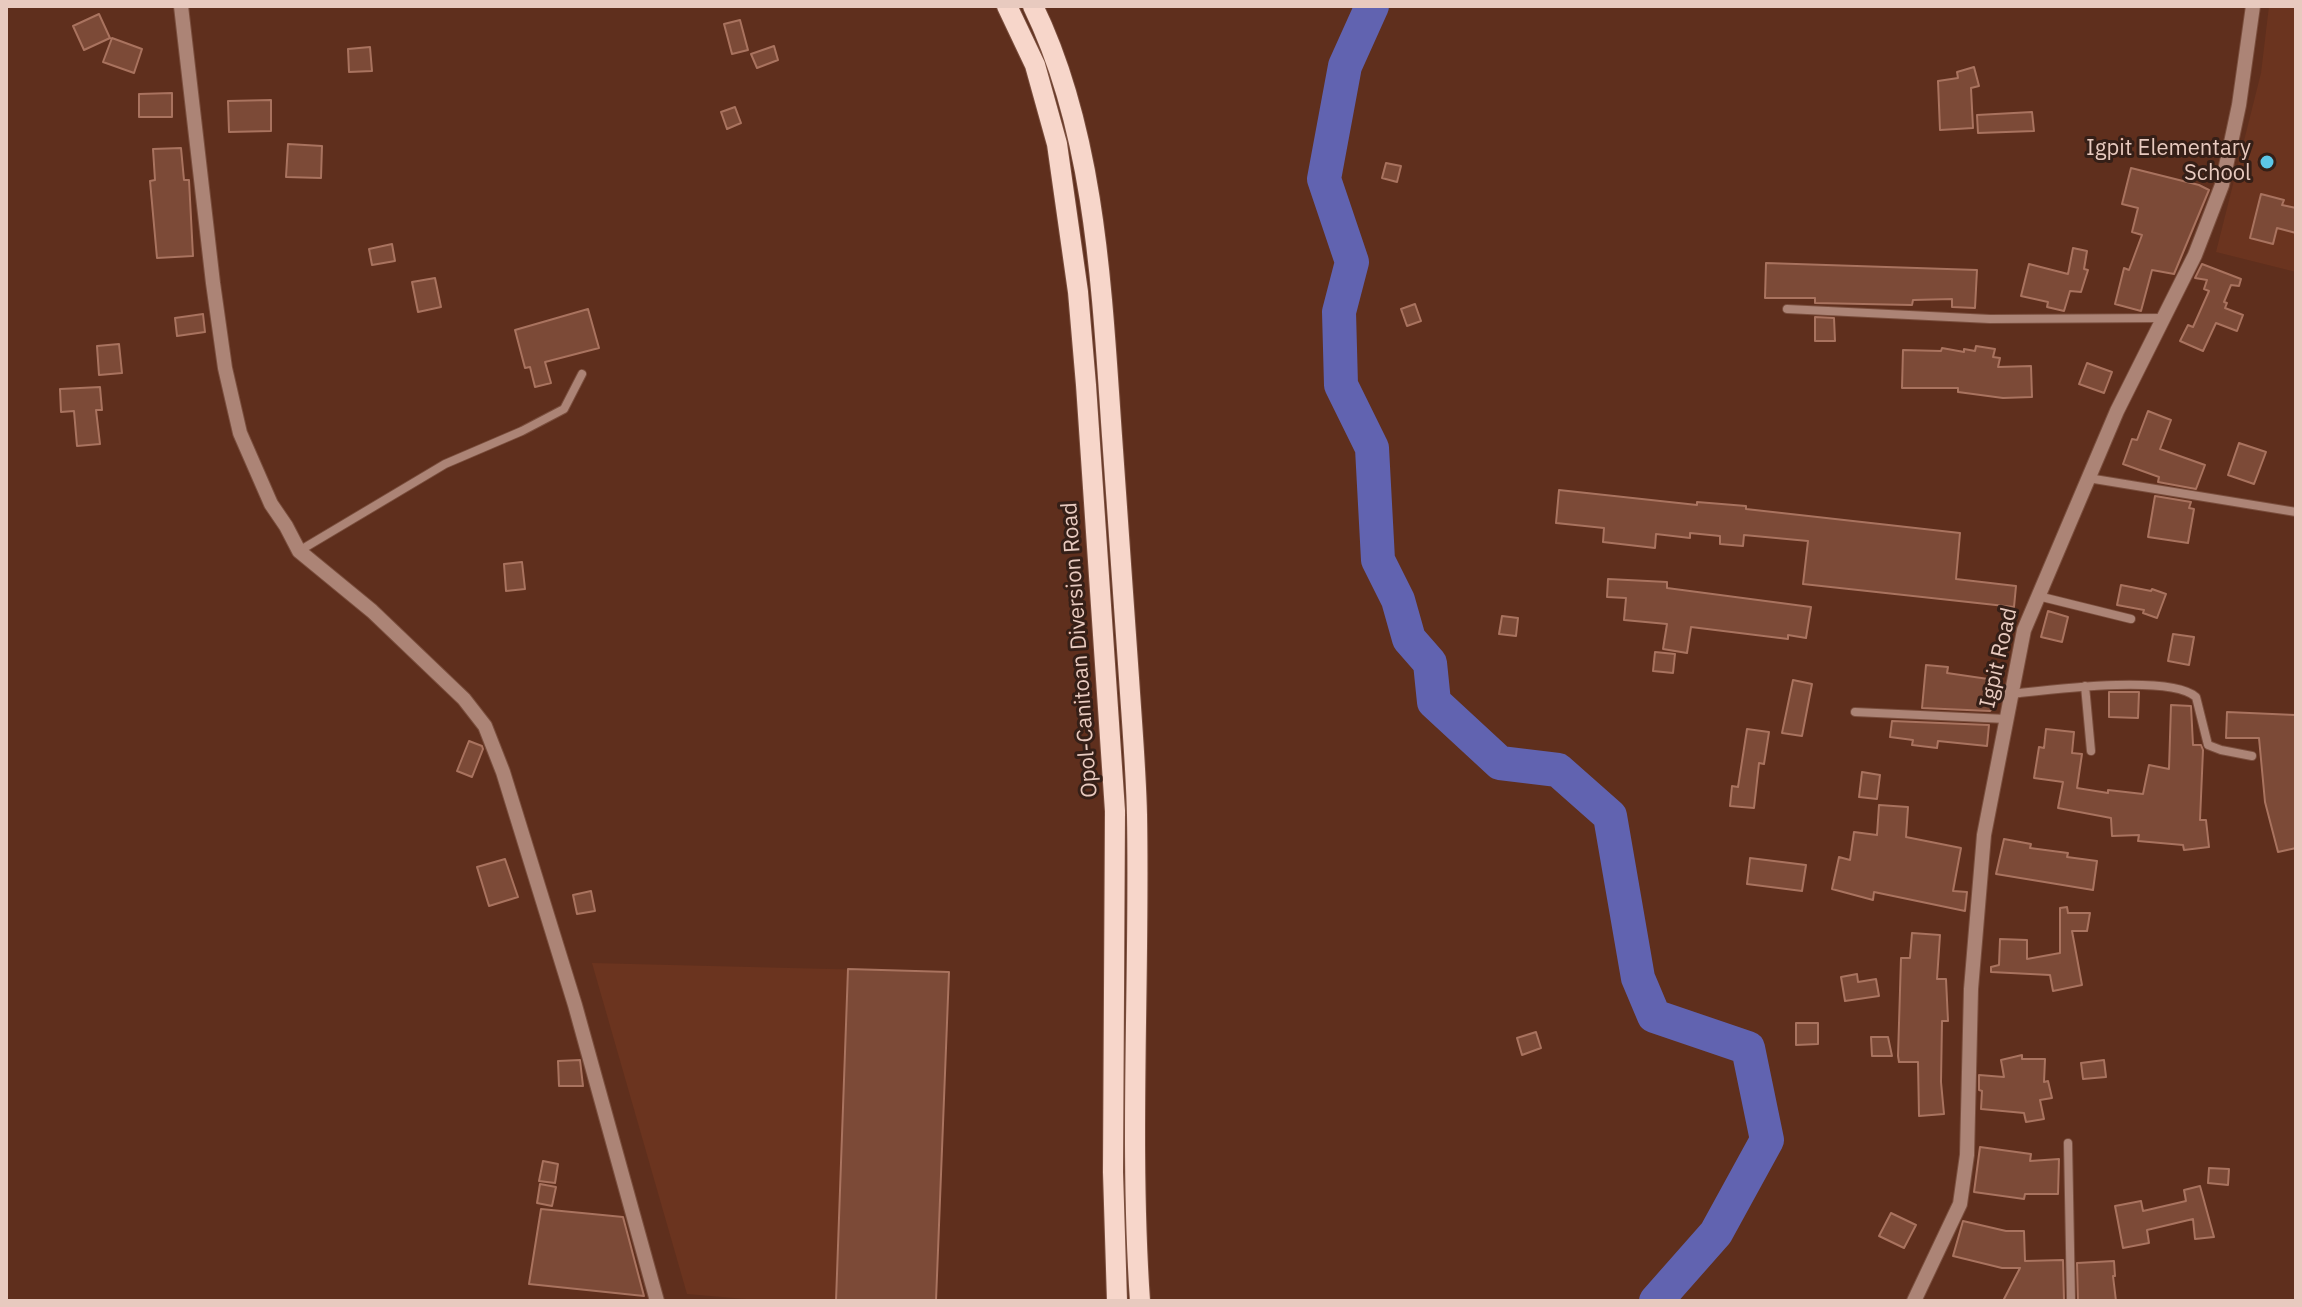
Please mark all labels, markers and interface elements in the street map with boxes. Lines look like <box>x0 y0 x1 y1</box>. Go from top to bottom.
place label: Igpit Elementary School <box>2086 136 2251 188</box>
marker: Igpit Elementary School <box>2258 153 2276 171</box>
street label: Opol-Canitoan Diversion Road <box>1057 501 1103 799</box>
street label: Igpit Road <box>1975 605 2023 711</box>

